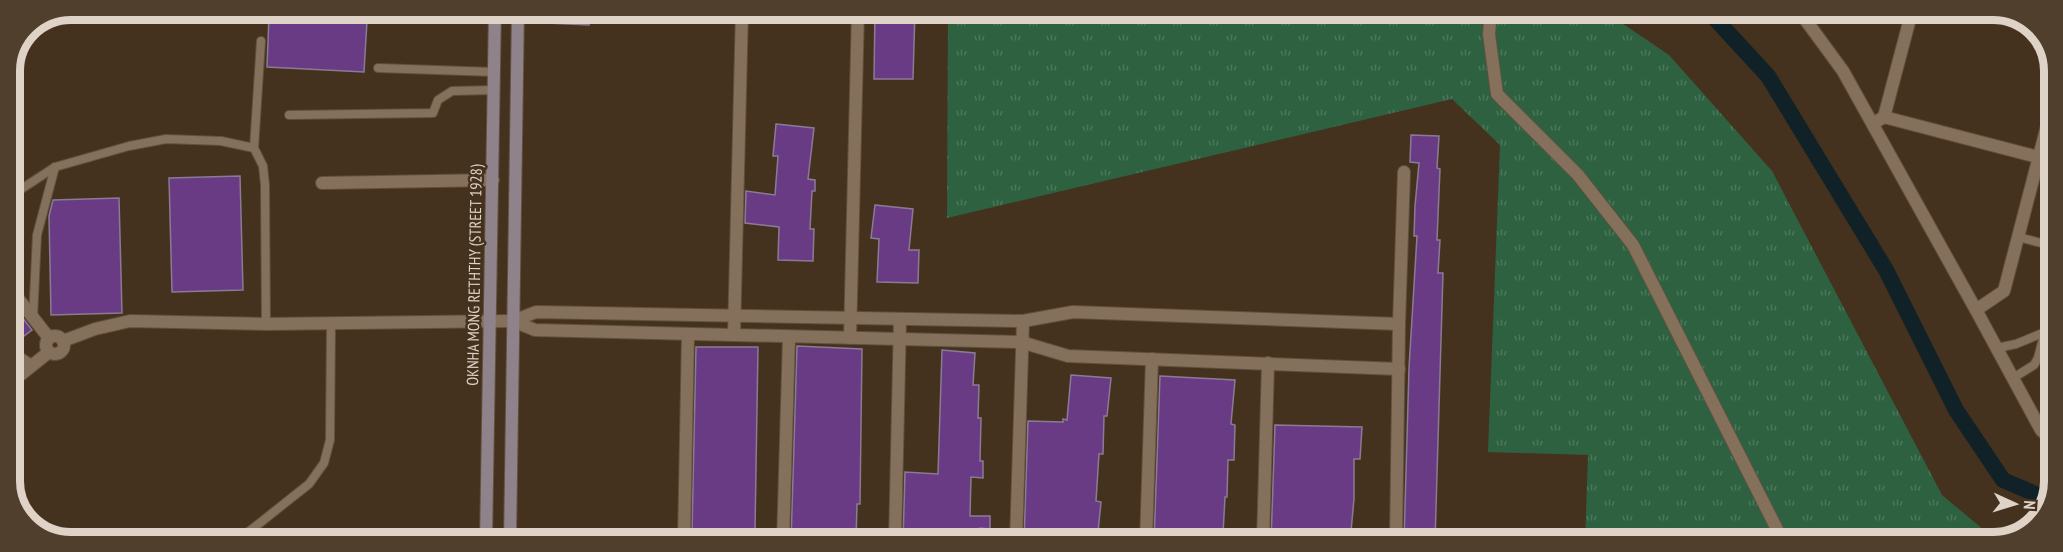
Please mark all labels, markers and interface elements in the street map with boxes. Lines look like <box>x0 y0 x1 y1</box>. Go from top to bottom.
street label: OKNHA MONG RETHTHY (STREET 1928) <box>462 164 486 386</box>
north arrow <box>1985 474 2045 534</box>
text: N <box>2020 500 2040 510</box>

